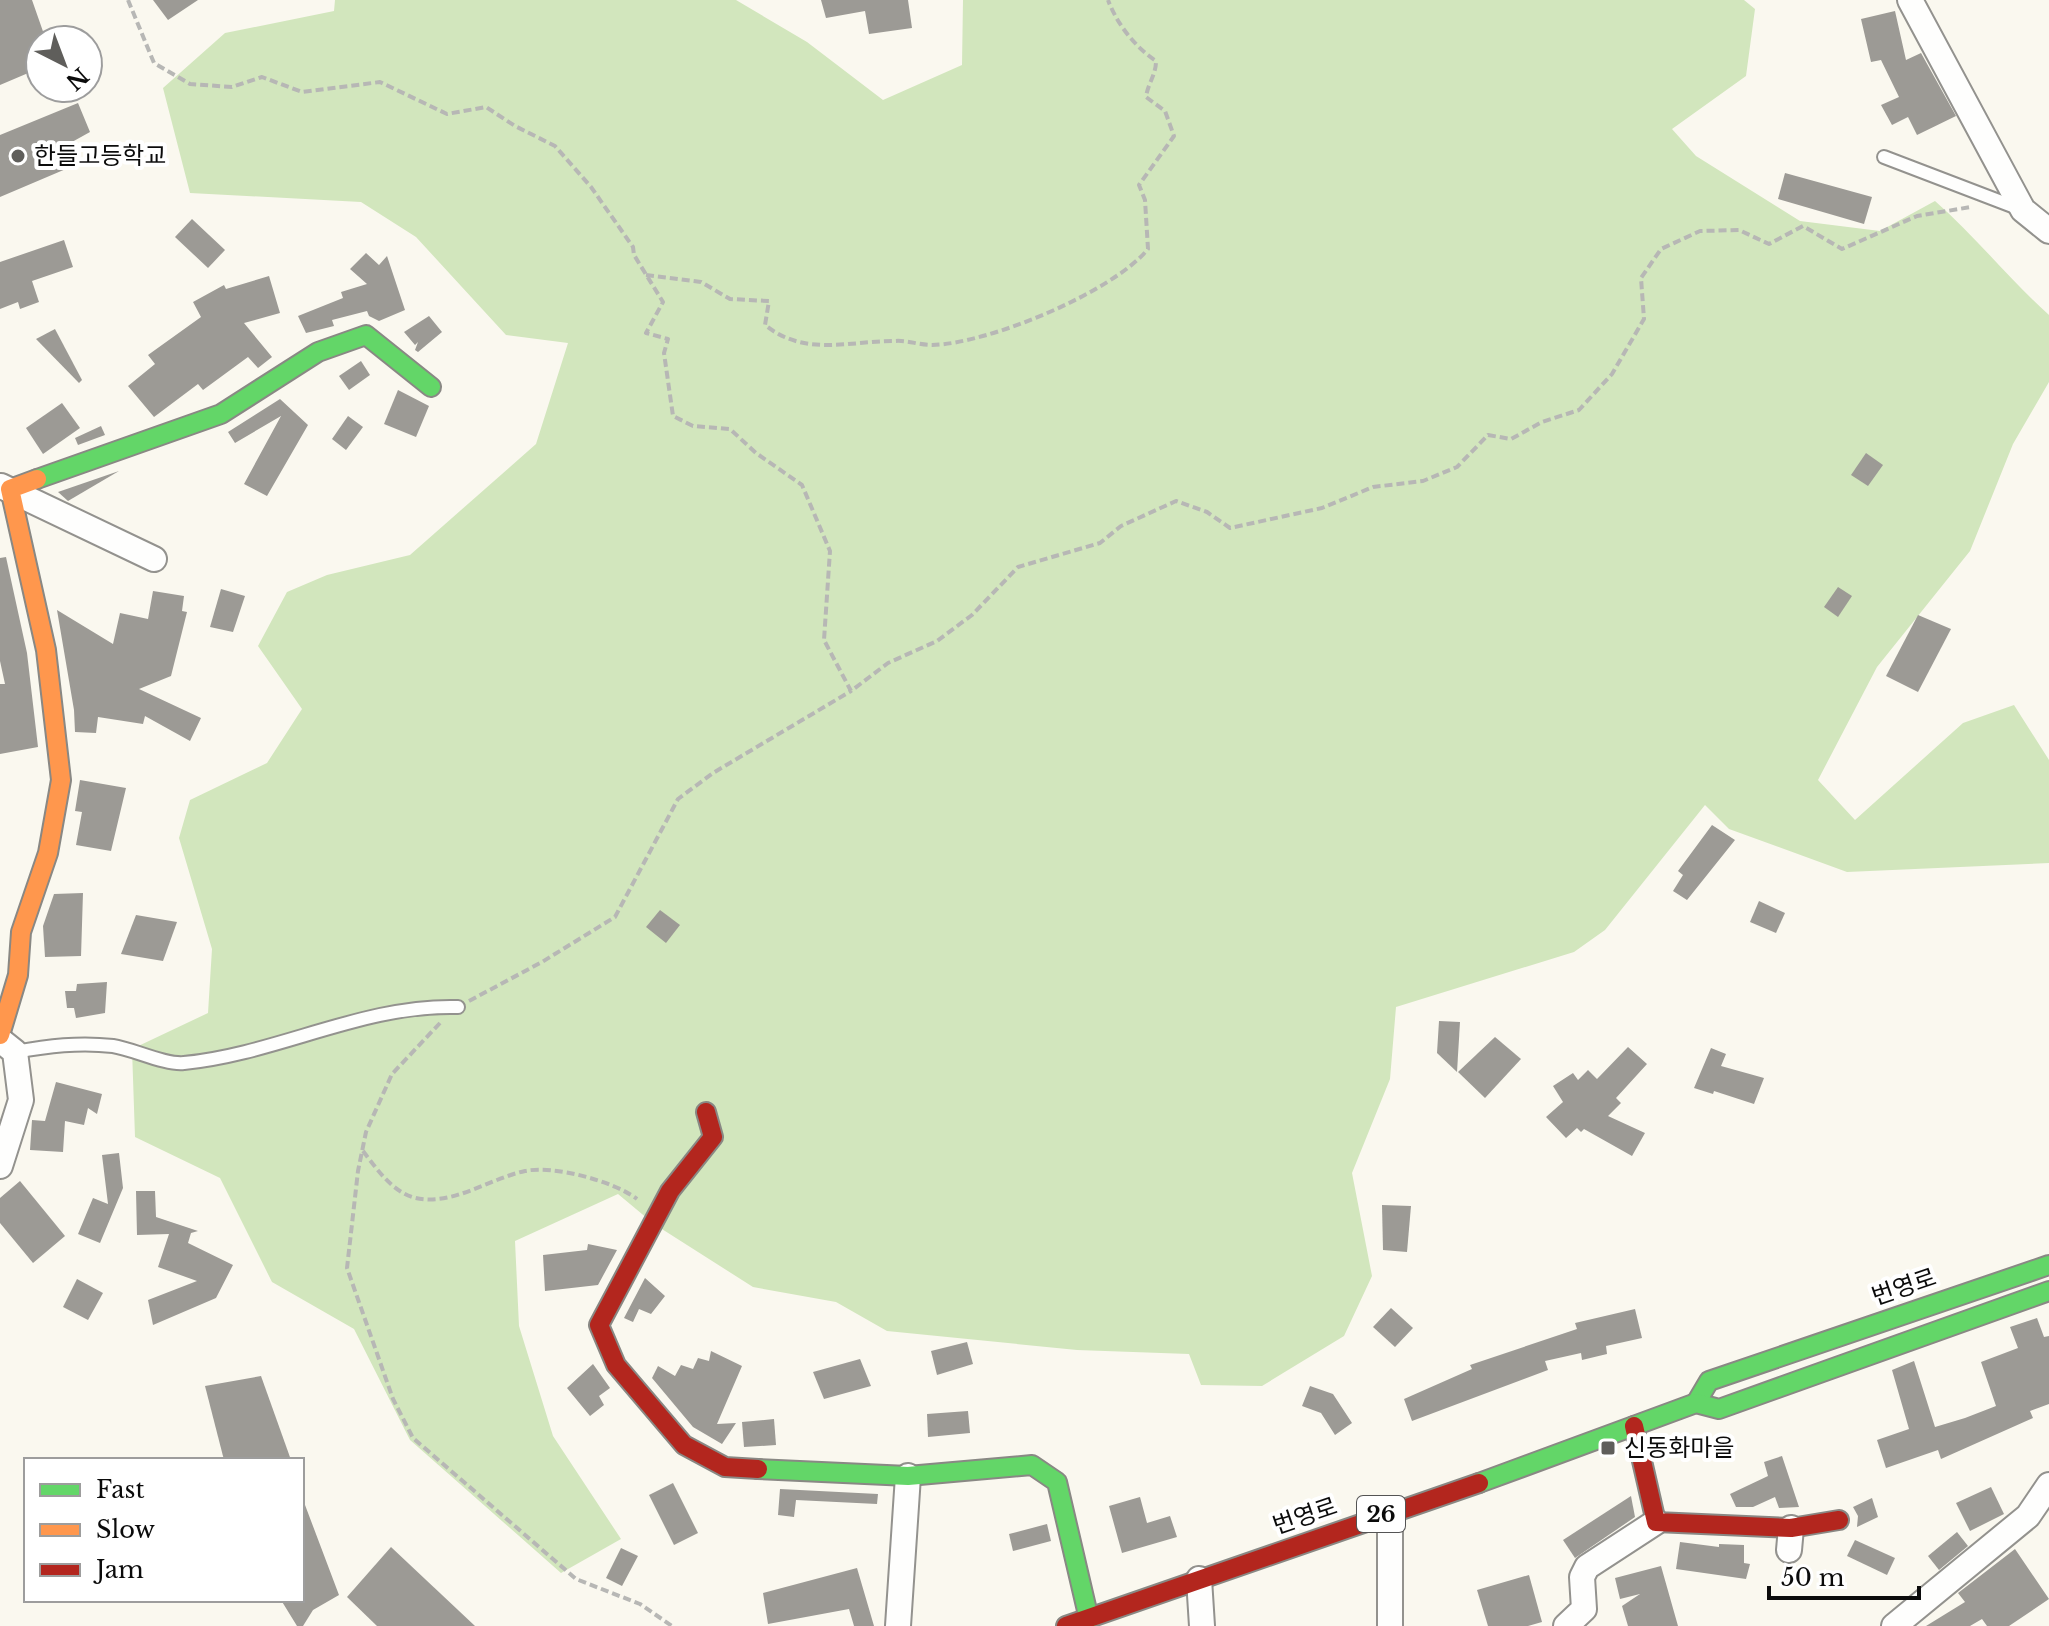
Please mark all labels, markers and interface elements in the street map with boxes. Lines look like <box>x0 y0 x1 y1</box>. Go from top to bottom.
north arrow <box>24 24 104 104</box>
text: N <box>60 62 94 96</box>
place label: 한들고등학교 <box>34 141 166 170</box>
marker: 한들고등학교 <box>9 147 27 165</box>
street label: 번영로 <box>1868 1262 1940 1311</box>
place label: 신동화마을 <box>1624 1433 1734 1462</box>
marker: 신동화마을 <box>1599 1439 1617 1457</box>
legend <box>24 1458 304 1602</box>
text: Fast <box>96 1475 144 1504</box>
street label: 번영로 <box>1269 1491 1341 1540</box>
road number: 26 <box>1357 1496 1405 1532</box>
text: Slow <box>96 1515 155 1544</box>
scale bar <box>1769 1550 1919 1600</box>
text: Jam <box>93 1555 144 1584</box>
text: 50 m <box>1781 1563 1845 1592</box>

